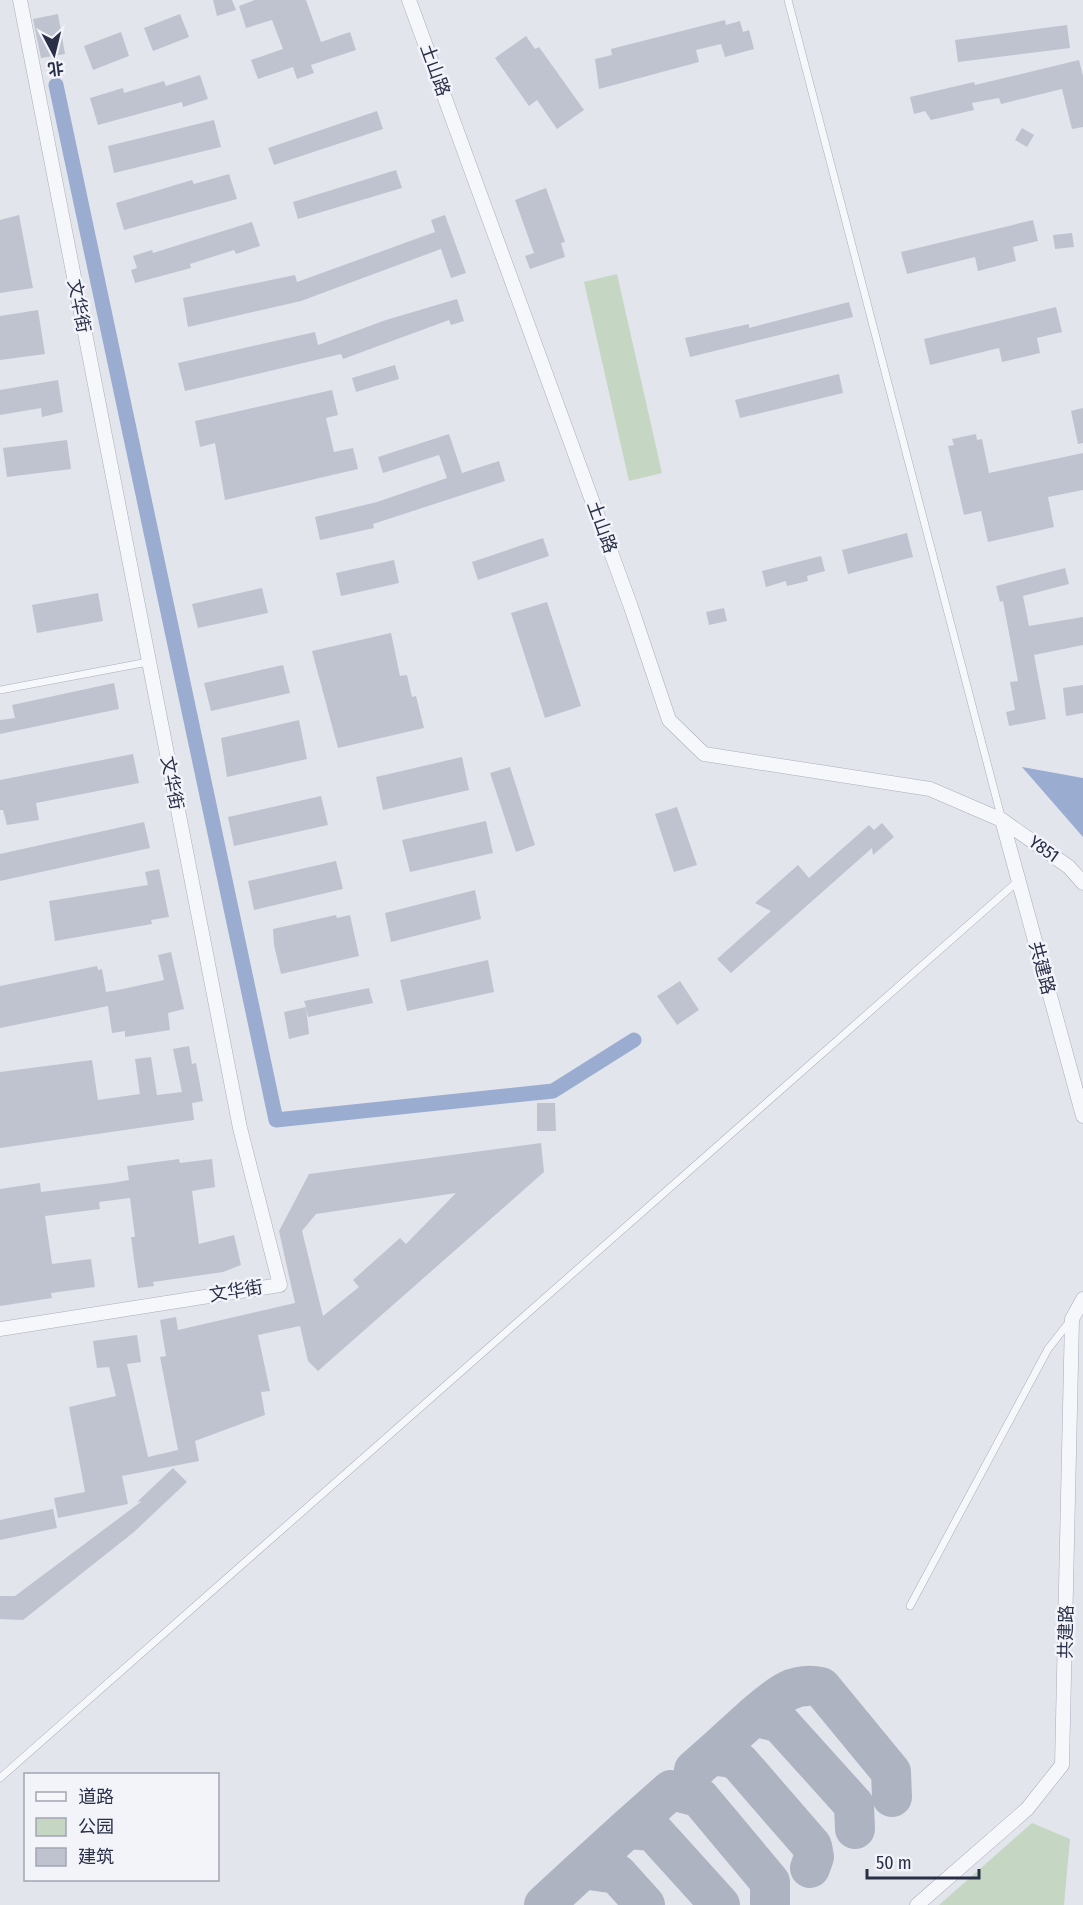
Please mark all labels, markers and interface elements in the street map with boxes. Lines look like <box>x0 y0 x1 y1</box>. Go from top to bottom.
north arrow <box>24 24 84 84</box>
street label: 土山路 <box>415 41 455 99</box>
text: 北 <box>47 58 65 79</box>
street label: 文华街 <box>63 277 95 335</box>
street label: 土山路 <box>582 498 622 556</box>
street label: 文华街 <box>156 754 188 812</box>
street label: Y851 <box>1025 831 1063 867</box>
street label: 共建路 <box>1024 939 1060 997</box>
street label: 文华街 <box>208 1276 264 1306</box>
street label: 共建路 <box>1055 1605 1077 1659</box>
legend <box>24 1773 219 1881</box>
text: 道路 <box>78 1786 114 1808</box>
text: 公园 <box>78 1816 114 1838</box>
scale bar <box>867 1842 980 1880</box>
text: 建筑 <box>78 1846 114 1868</box>
text: 50 m <box>876 1852 912 1874</box>

